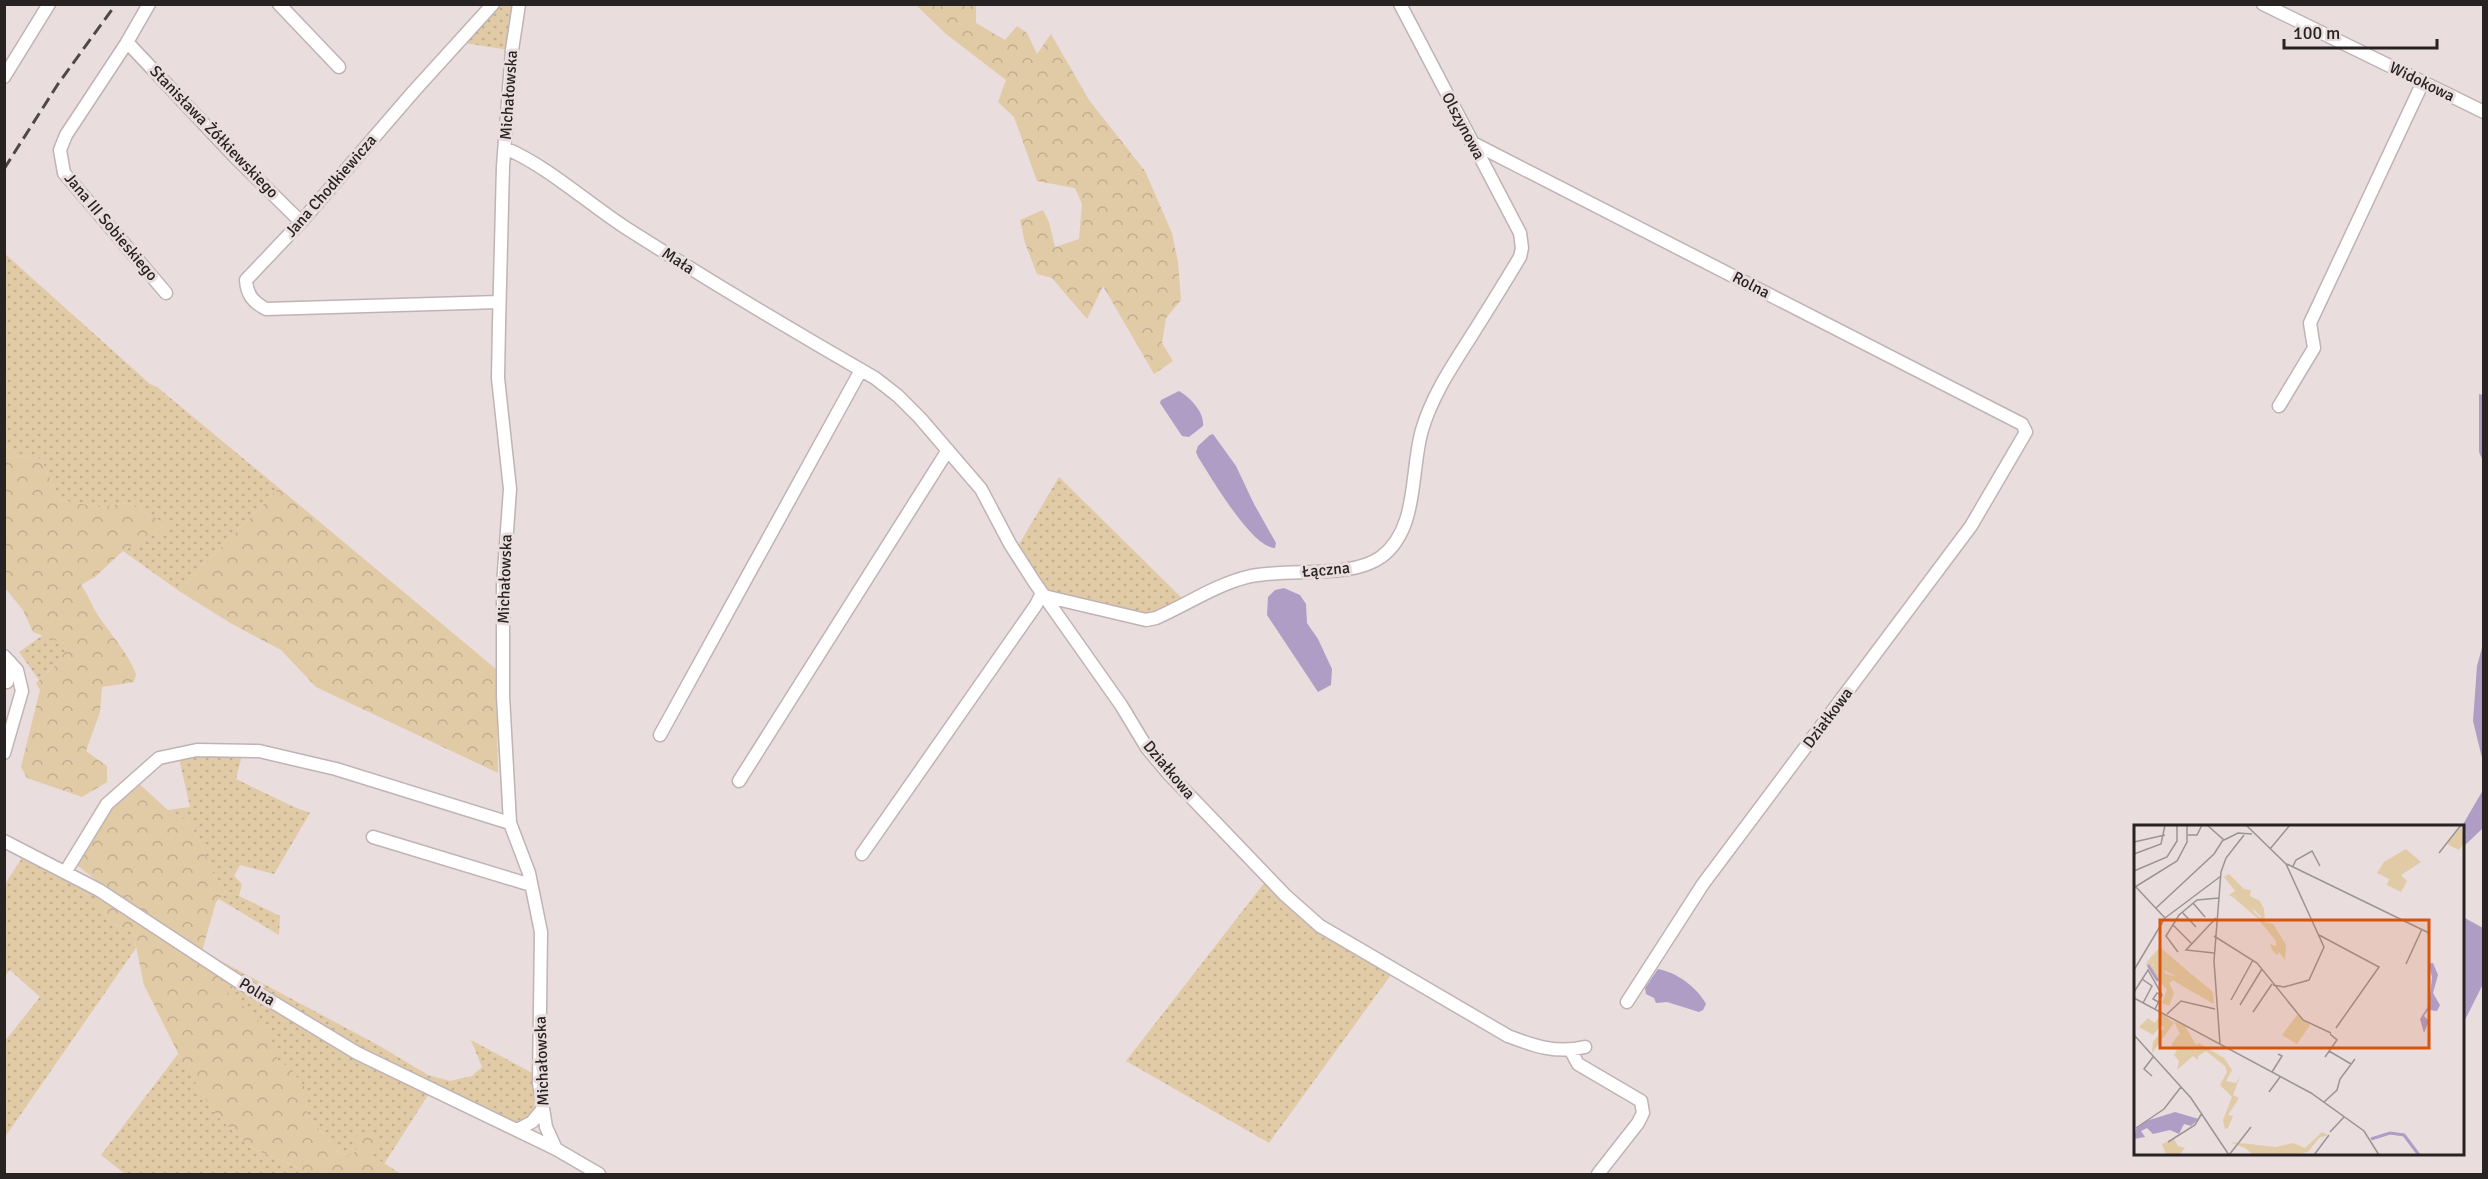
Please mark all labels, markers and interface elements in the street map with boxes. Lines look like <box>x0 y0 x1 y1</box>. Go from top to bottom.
scale bar <box>2284 12 2437 50</box>
text: 100 m <box>2293 22 2340 44</box>
street label: Michałowska <box>496 49 522 141</box>
street label: Widokowa <box>2386 58 2458 106</box>
street label: Stanisława Żółkiewskiego <box>145 61 283 203</box>
street label: Olszynowa <box>1437 89 1489 163</box>
street label: Jana Chodkiewicza <box>281 131 381 241</box>
street label: Jana III Sobieskiego <box>60 169 162 285</box>
street label: Mała <box>658 243 698 279</box>
street label: Rolna <box>1729 267 1773 303</box>
street label: Michałowska <box>493 534 517 624</box>
street label: Łączna <box>1301 558 1351 582</box>
street label: Działkowa <box>1799 684 1857 752</box>
street label: Działkowa <box>1139 737 1199 803</box>
inset map <box>2134 825 2464 1155</box>
street label: Polna <box>235 974 279 1010</box>
street label: Michałowska <box>530 1016 554 1106</box>

